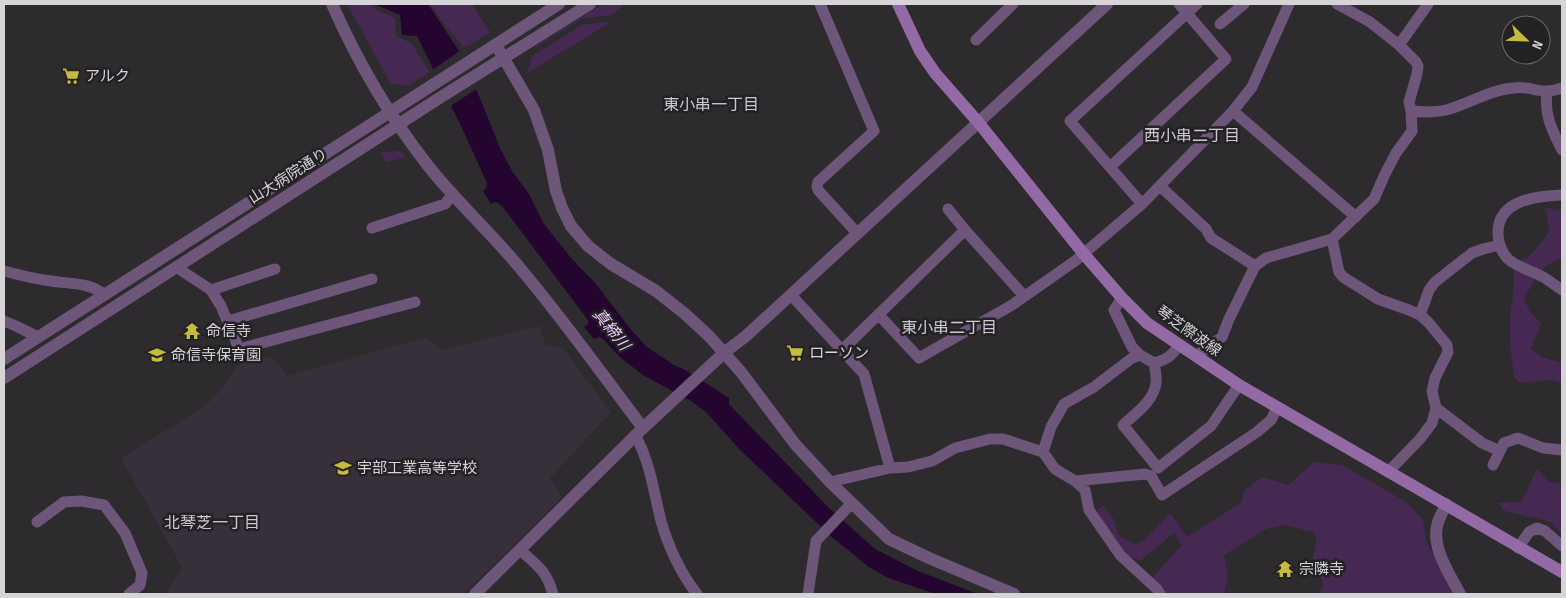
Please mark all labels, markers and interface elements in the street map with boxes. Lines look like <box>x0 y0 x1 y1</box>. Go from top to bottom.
north arrow <box>1501 15 1551 65</box>
text: N <box>1528 38 1547 52</box>
supermarket icon: アルク <box>61 66 81 86</box>
place label: アルク <box>85 67 130 86</box>
district label: 東小串一丁目 <box>663 96 759 115</box>
district label: 西小串二丁目 <box>1144 127 1240 146</box>
street label: 山大病院通り <box>245 145 331 208</box>
street label: 琴芝際波線 <box>1153 302 1225 361</box>
water label: 真締川 <box>588 305 635 356</box>
district label: 東小串二丁目 <box>901 319 997 338</box>
temple icon: 命信寺 <box>182 321 202 341</box>
place label: 命信寺 <box>206 322 251 341</box>
supermarket icon: ローソン <box>785 343 805 363</box>
place label: ローソン <box>809 344 869 363</box>
school or university icon: 命信寺保育園 <box>147 345 167 365</box>
place label: 命信寺保育園 <box>171 346 261 365</box>
school or university icon: 宇部工業高等学校 <box>333 458 353 478</box>
place label: 宇部工業高等学校 <box>357 459 477 478</box>
district label: 北琴芝一丁目 <box>164 514 260 533</box>
temple icon: 宗隣寺 <box>1275 559 1295 579</box>
place label: 宗隣寺 <box>1299 560 1344 579</box>

